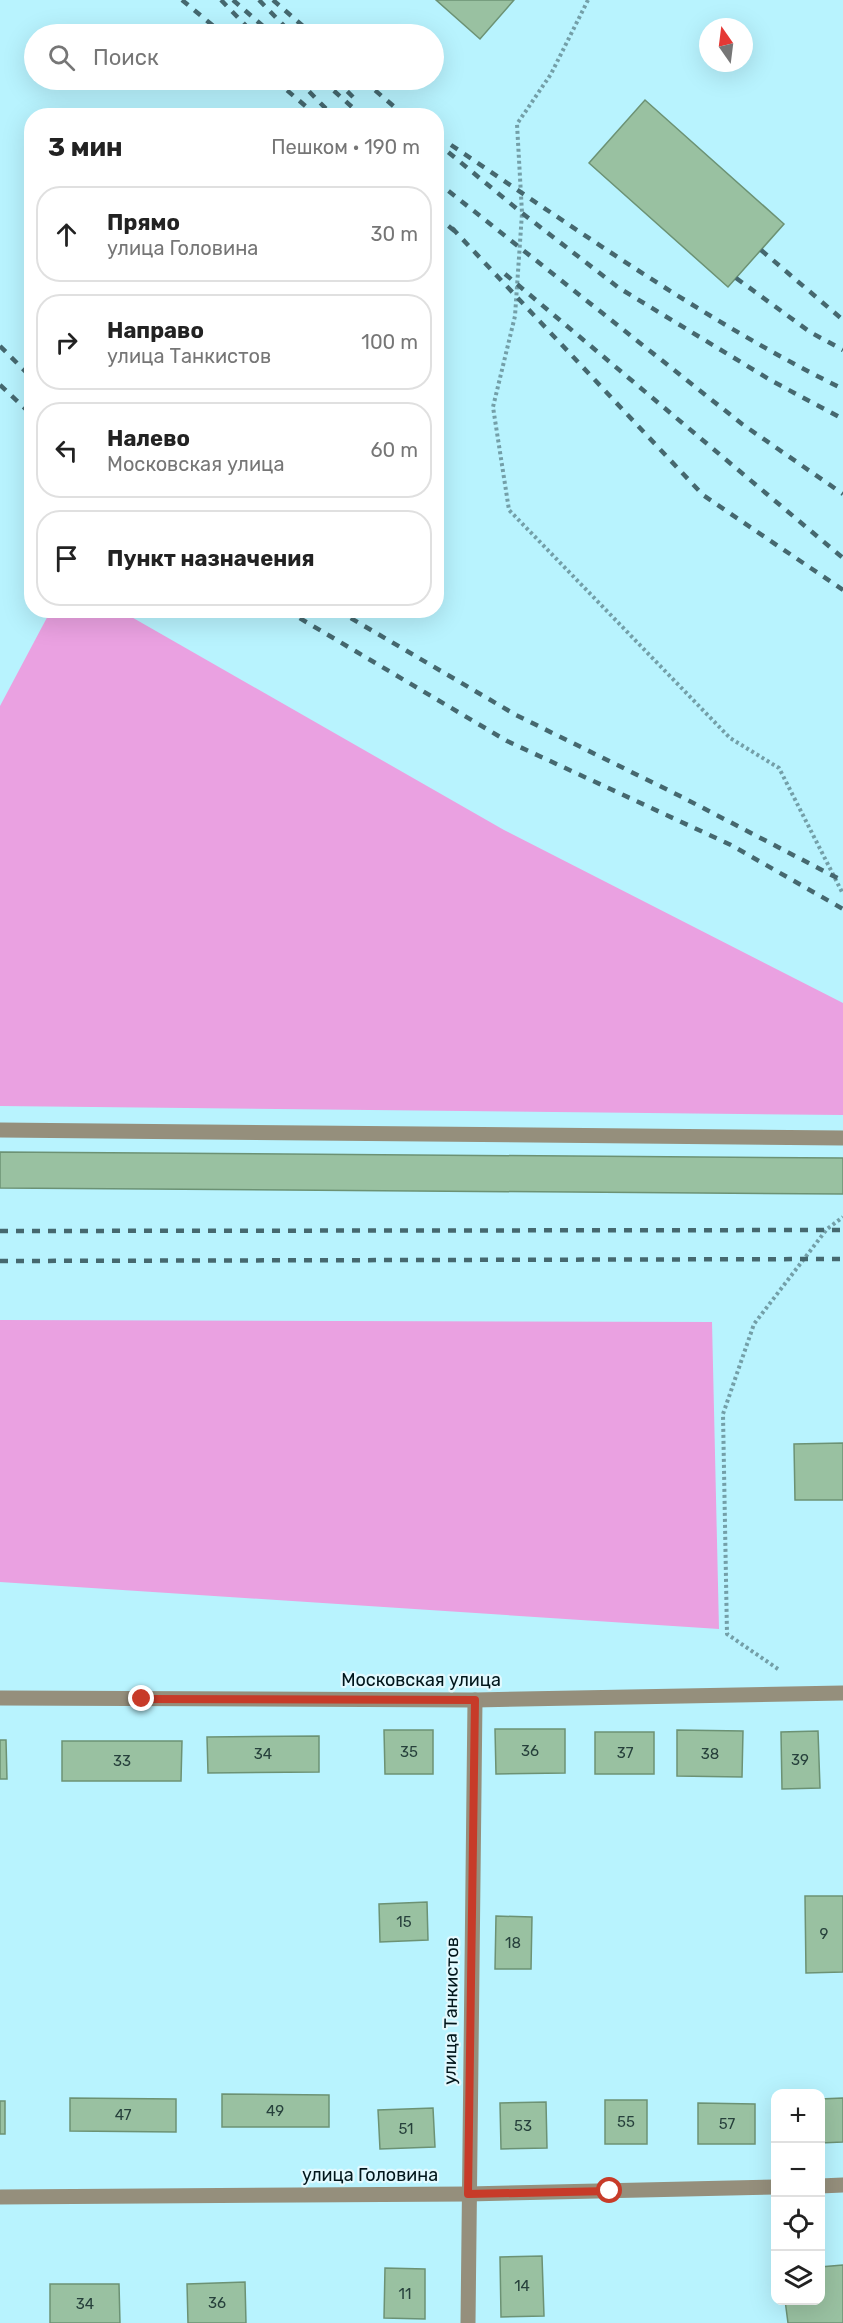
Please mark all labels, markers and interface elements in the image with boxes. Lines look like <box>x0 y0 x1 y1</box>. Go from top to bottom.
north arrow <box>699 18 753 72</box>
search box <box>24 24 444 90</box>
icon: search <box>45 41 78 74</box>
text: Поиск <box>93 44 159 71</box>
text: 3 мин <box>48 132 123 163</box>
text: Пешком · 190 m <box>271 135 420 159</box>
text: Прямо <box>107 209 180 236</box>
icon: ahead <box>50 218 83 251</box>
text: 30 m <box>371 222 418 246</box>
text: улица Головина <box>107 236 258 260</box>
text: Направо <box>107 317 204 344</box>
icon: right <box>50 326 83 359</box>
text: 100 m <box>361 330 418 354</box>
text: улица Танкистов <box>107 344 271 368</box>
text: Налево <box>107 425 190 452</box>
icon: left <box>50 434 83 467</box>
text: 60 m <box>371 438 418 462</box>
text: Московская улица <box>107 452 284 476</box>
icon: arrive <box>50 542 83 575</box>
text: Пункт назначения <box>107 545 315 572</box>
street label: Московская улица <box>341 1669 501 1691</box>
route end <box>128 1685 154 1711</box>
house number: 36 <box>521 1742 539 1760</box>
house number: 35 <box>400 1743 418 1761</box>
house number: 37 <box>617 1744 634 1762</box>
house number: 34 <box>254 1745 272 1763</box>
house number: 38 <box>701 1745 719 1763</box>
house number: 39 <box>791 1751 809 1769</box>
house number: 33 <box>113 1752 131 1770</box>
house number: 15 <box>396 1913 412 1931</box>
house number: 9 <box>820 1925 829 1943</box>
house number: 18 <box>505 1934 521 1952</box>
street label: улица Танкистов <box>439 1937 463 2085</box>
map controls <box>771 2089 825 2305</box>
button: + <box>771 2089 825 2143</box>
house number: 49 <box>266 2102 284 2120</box>
house number: 47 <box>115 2106 132 2124</box>
house number: 55 <box>617 2113 635 2131</box>
house number: 57 <box>719 2115 736 2133</box>
house number: 53 <box>514 2117 532 2135</box>
house number: 51 <box>398 2120 414 2138</box>
button: − <box>771 2143 825 2197</box>
street label: улица Головина <box>302 2164 438 2186</box>
route start <box>596 2177 622 2203</box>
button: locate <box>771 2197 825 2251</box>
button: layers <box>771 2251 825 2305</box>
house number: 14 <box>514 2277 530 2295</box>
house number: 11 <box>399 2285 411 2303</box>
house number: 36 <box>208 2294 226 2312</box>
house number: 34 <box>76 2295 94 2313</box>

